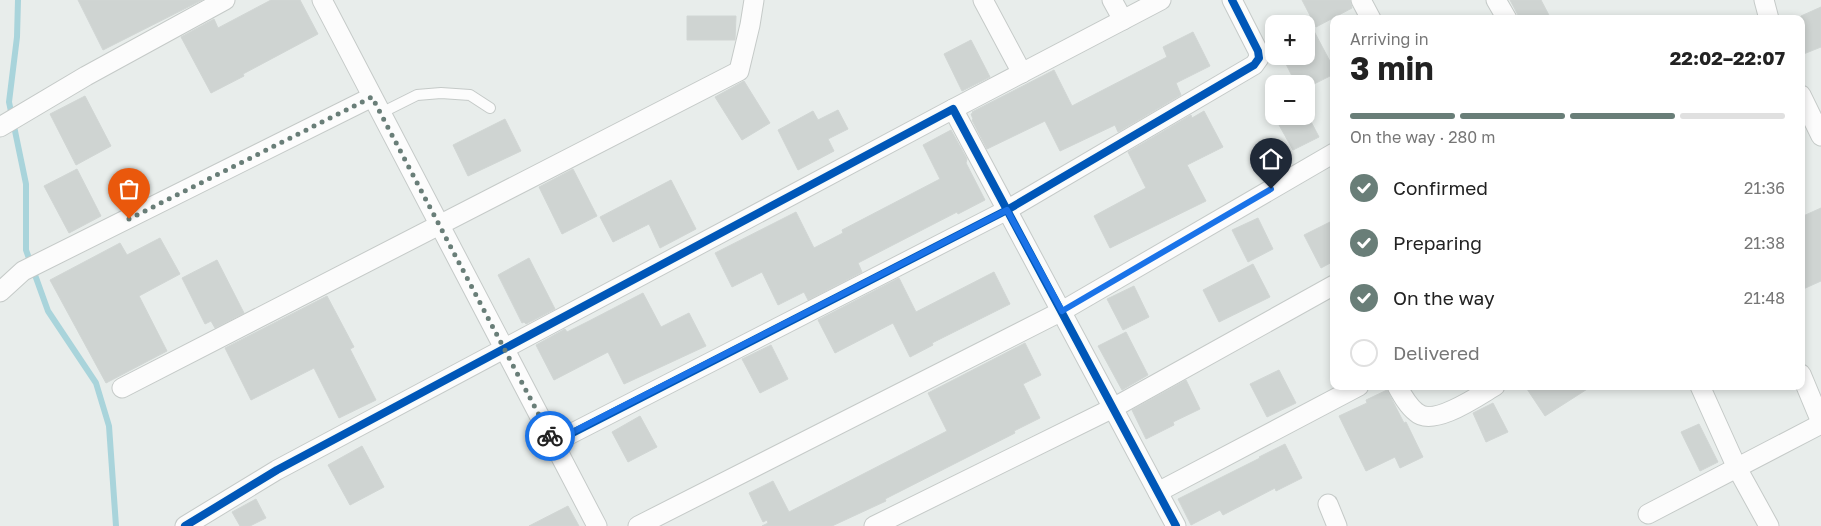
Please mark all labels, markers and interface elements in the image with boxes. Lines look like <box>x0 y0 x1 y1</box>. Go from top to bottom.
map controls <box>1265 15 1315 125</box>
button: + <box>1265 15 1315 65</box>
text: Arriving in <box>1350 29 1429 49</box>
text: 22:02–22:07 <box>1670 46 1785 69</box>
text: 3 min <box>1350 49 1434 87</box>
button: − <box>1265 75 1315 125</box>
text: On the way · 280 m <box>1350 127 1495 147</box>
pin <box>1250 138 1292 189</box>
icon: home <box>1257 145 1285 173</box>
pin <box>108 168 150 219</box>
icon: check <box>1350 174 1378 202</box>
icon: bag <box>115 175 143 203</box>
text: Confirmed <box>1393 176 1488 199</box>
text: 21:36 <box>1744 178 1785 198</box>
icon: check <box>1350 229 1378 257</box>
text: Preparing <box>1393 231 1482 254</box>
text: 21:38 <box>1744 233 1785 253</box>
icon: check <box>1350 284 1378 312</box>
text: On the way <box>1393 286 1495 309</box>
text: 21:48 <box>1744 288 1785 308</box>
text: Delivered <box>1393 341 1480 364</box>
courier <box>525 411 575 461</box>
icon: bike <box>536 422 564 450</box>

